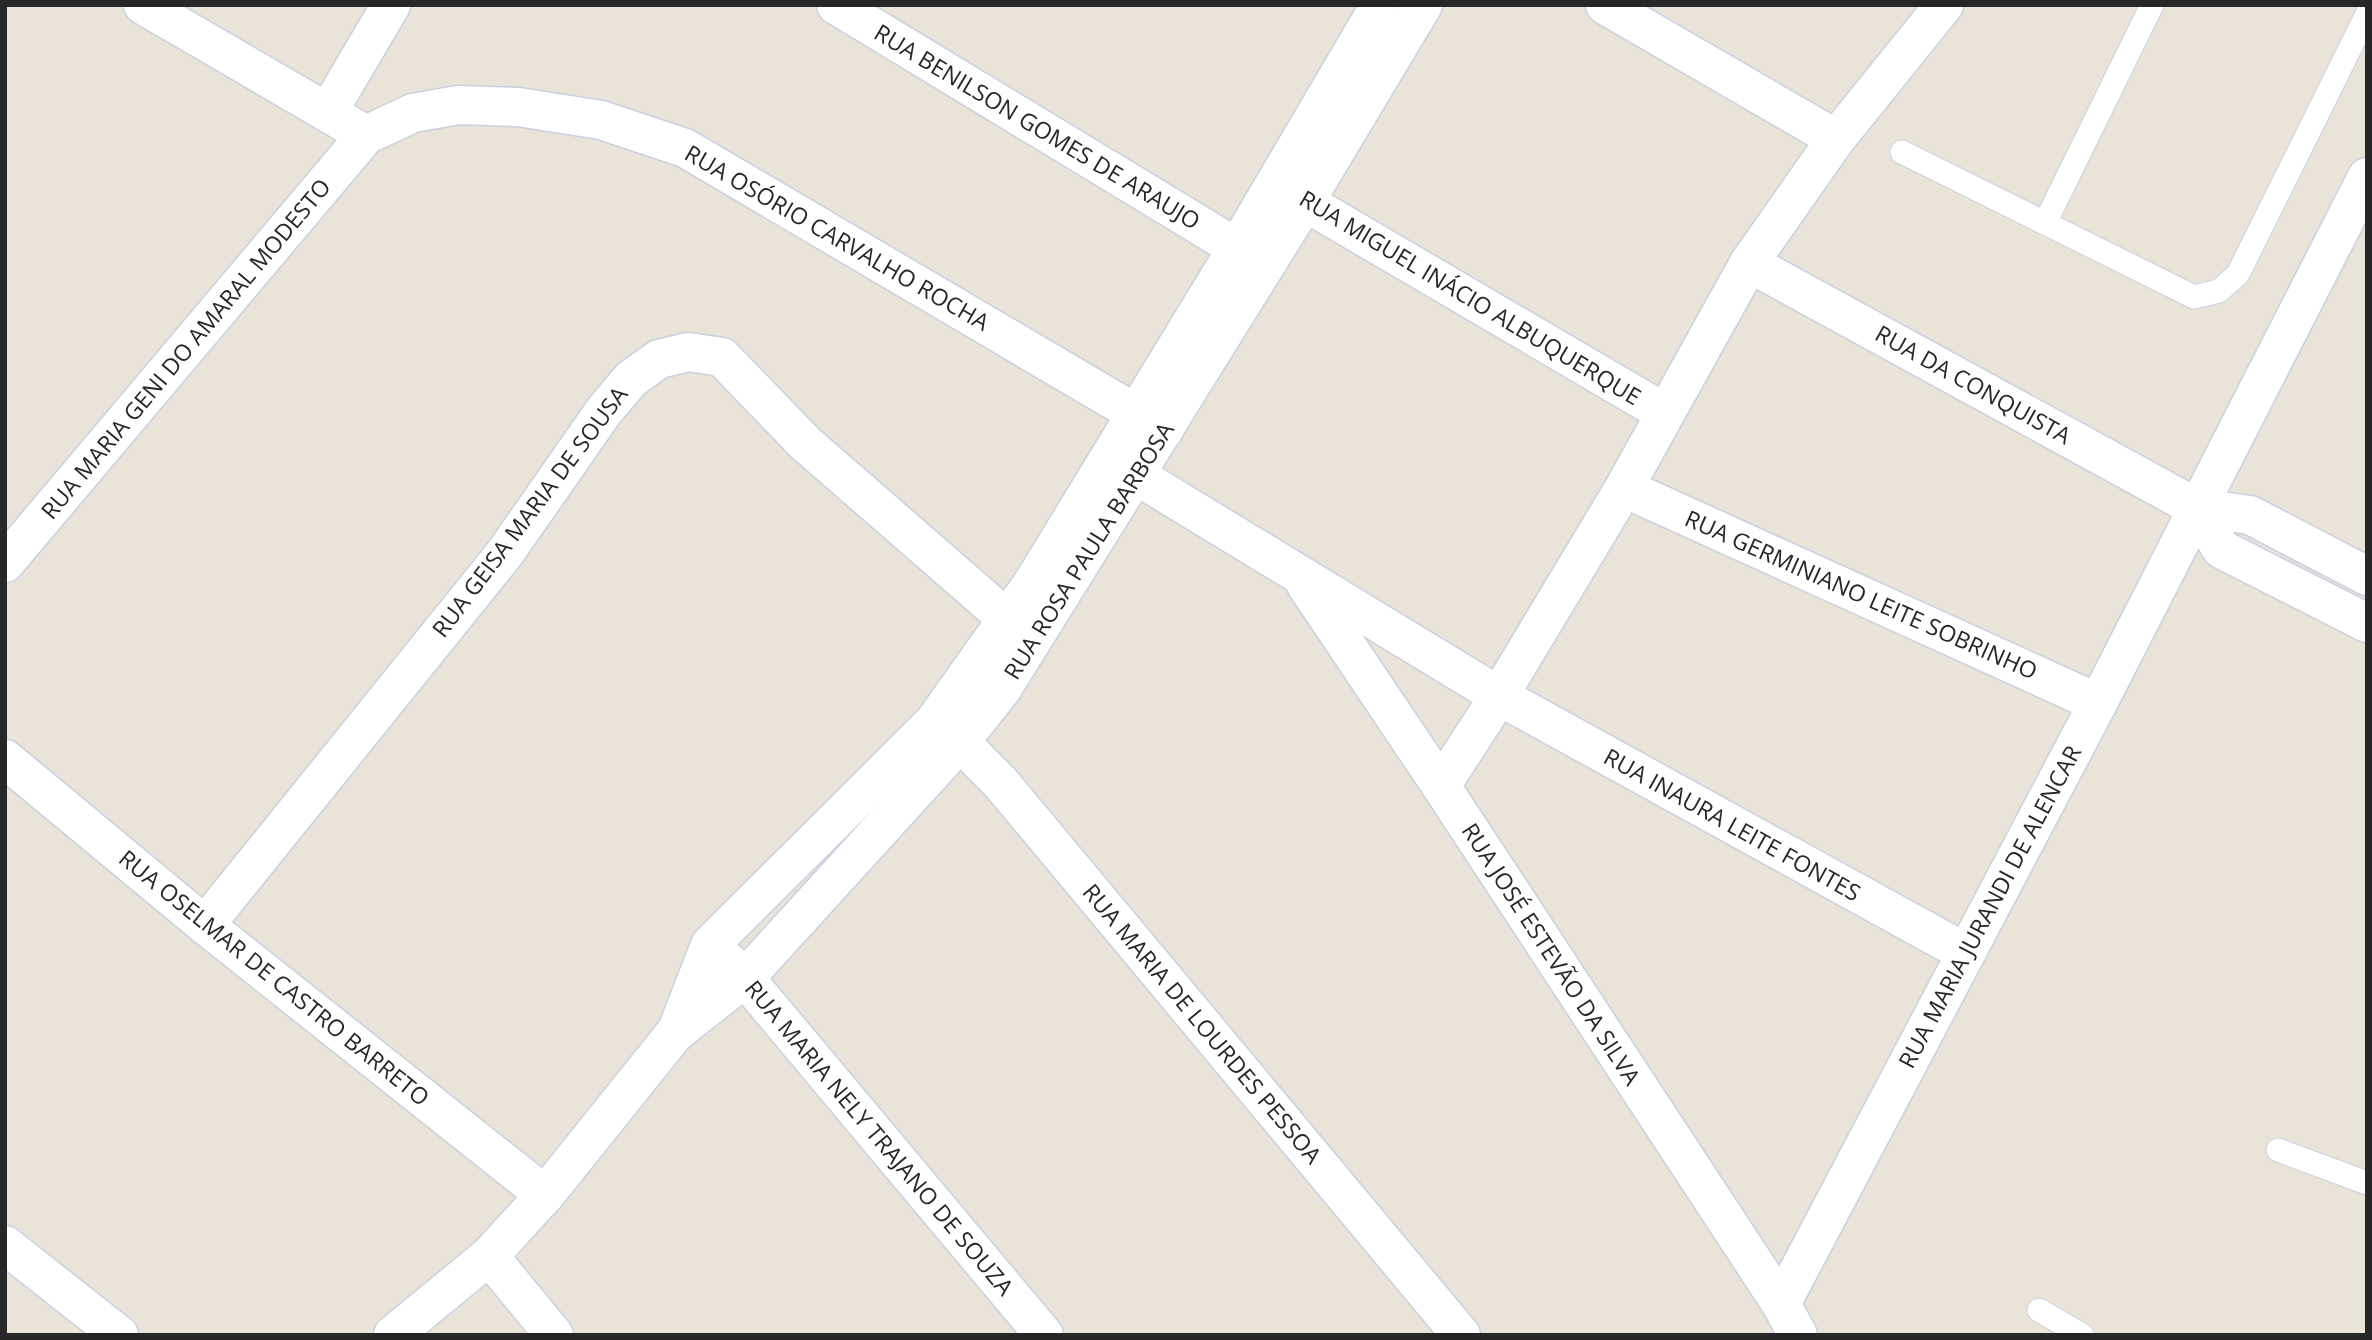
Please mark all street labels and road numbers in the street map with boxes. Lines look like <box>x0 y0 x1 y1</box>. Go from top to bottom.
street label: RUA BENILSON GOMES DE ARAUJO <box>869 16 1206 236</box>
street label: RUA OSÓRIO CARVALHO ROCHA <box>679 137 996 338</box>
street label: RUA MARIA GENI DO AMARAL MODESTO <box>33 171 337 525</box>
street label: RUA MIGUEL INÁCIO ALBUQUERQUE <box>1294 182 1647 412</box>
street label: RUA DA CONQUISTA <box>1870 317 2078 451</box>
street label: RUA GEISA MARIA DE SOUSA <box>424 379 635 644</box>
street label: RUA ROSA PAULA BARBOSA <box>996 415 1181 685</box>
street label: RUA GERMINIANO LEITE SOBRINHO <box>1680 502 2043 687</box>
street label: RUA INAURA LEITE FONTES <box>1598 740 1867 908</box>
street label: RUA MARIA JURANDI DE ALENCAR <box>1890 740 2088 1074</box>
street label: RUA JOSÉ ESTEVÃO DA SILVA <box>1455 816 1649 1091</box>
street label: RUA OSELMAR DE CASTRO BARRETO <box>113 842 437 1113</box>
street label: RUA MARIA DE LOURDES PESSOA <box>1076 877 1330 1171</box>
street label: RUA MARIA NELY TRAJANO DE SOUZA <box>738 973 1022 1302</box>

